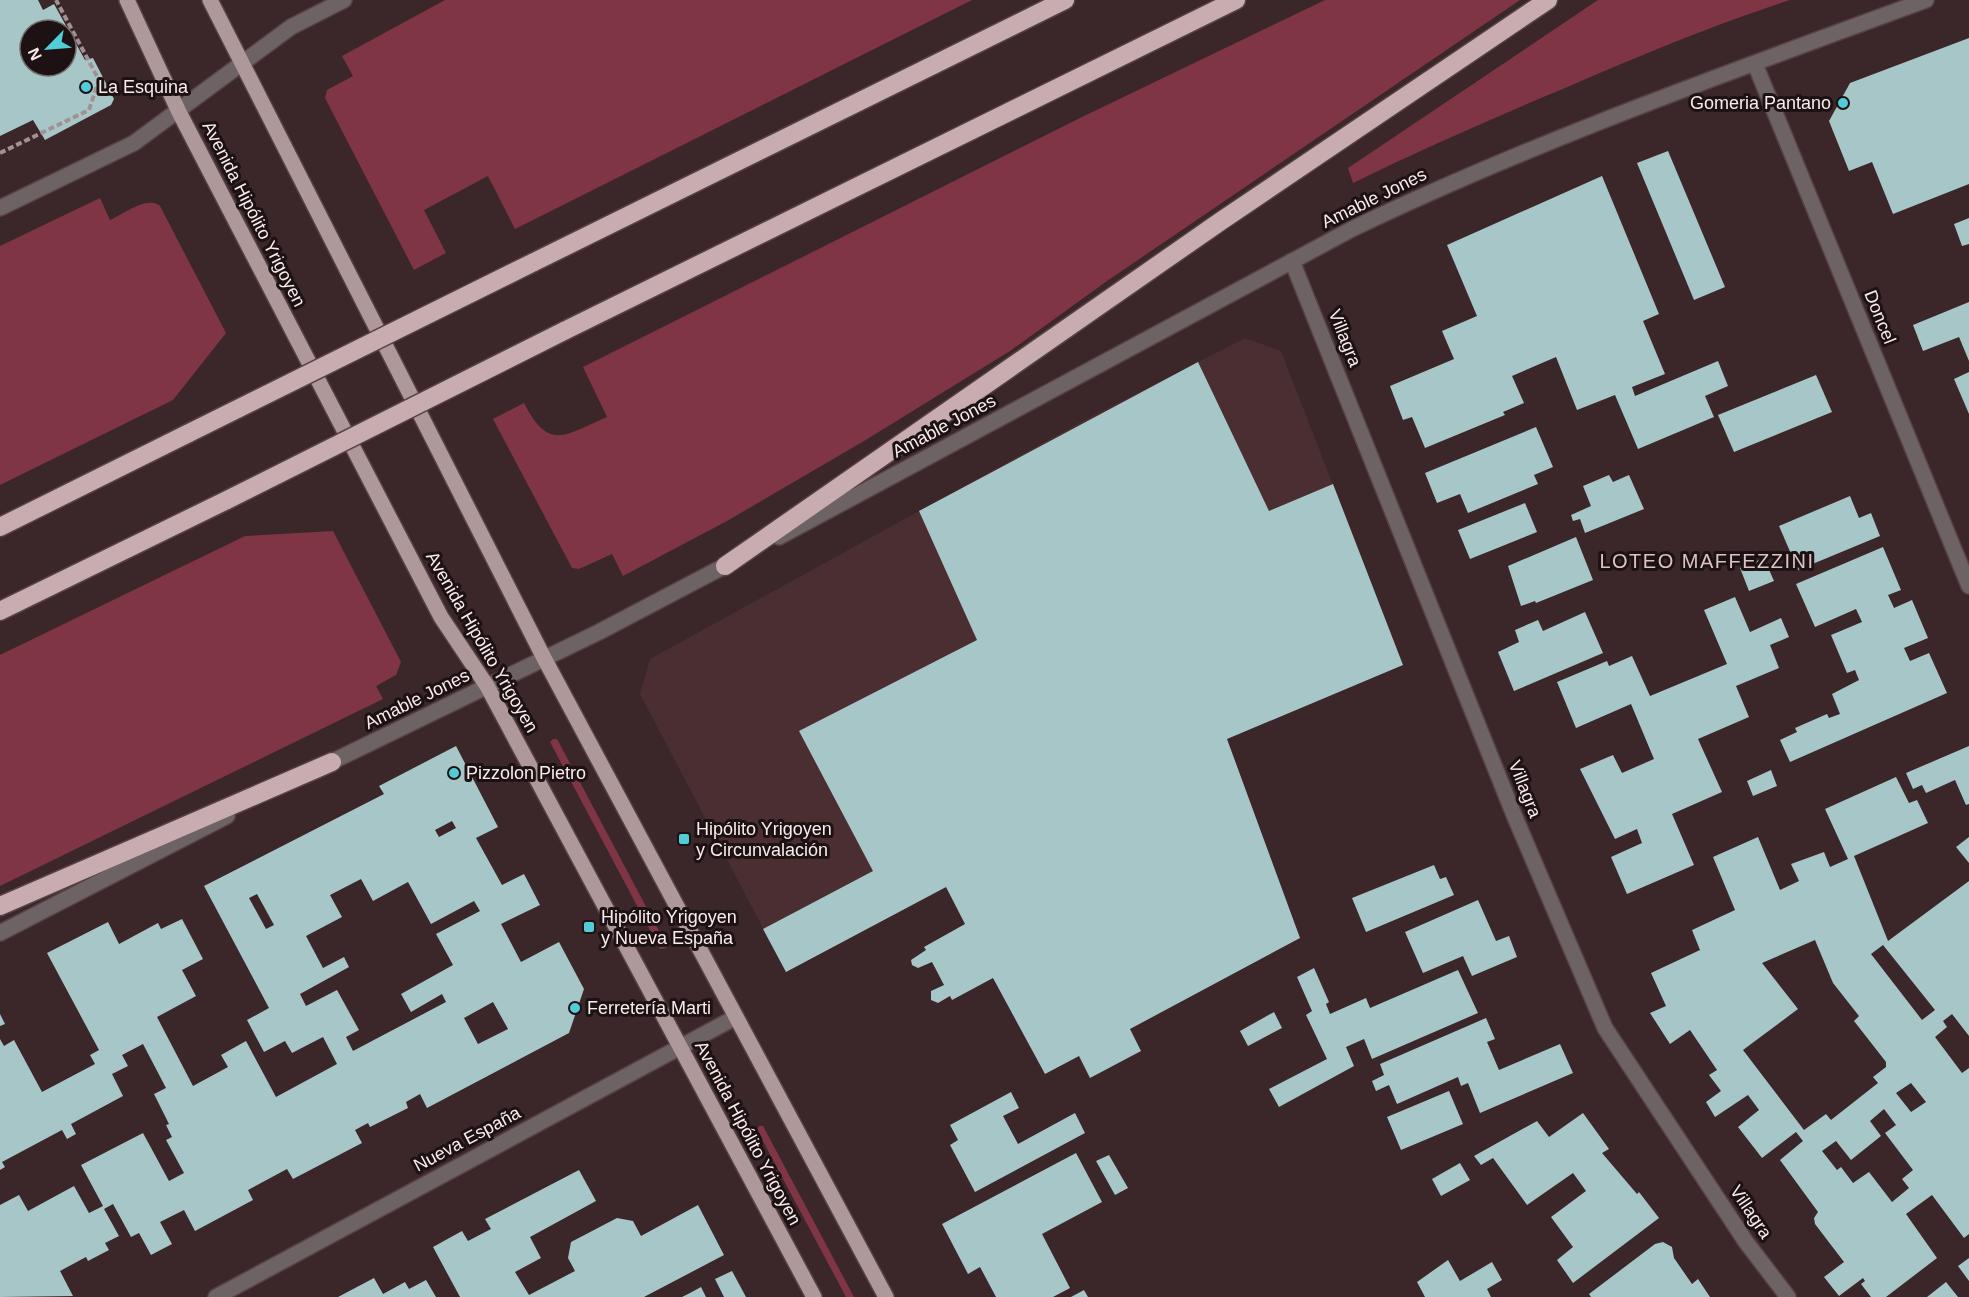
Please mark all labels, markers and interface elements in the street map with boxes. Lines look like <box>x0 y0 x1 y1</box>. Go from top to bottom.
north arrow <box>18 18 78 78</box>
text: N <box>25 45 45 63</box>
place label: La Esquina <box>98 77 189 97</box>
marker: La Esquina <box>79 80 93 94</box>
place label: Gomeria Pantano <box>1690 93 1831 113</box>
marker: Gomeria Pantano <box>1836 96 1850 110</box>
street label: Avenida Hipólito Yrigoyen <box>198 118 310 310</box>
street label: Amable Jones <box>1318 164 1430 232</box>
street label: Doncel <box>1860 287 1900 347</box>
street label: Villagra <box>1325 307 1366 370</box>
street label: Amable Jones <box>889 390 999 462</box>
street label: Avenida Hipólito Yrigoyen <box>422 548 542 736</box>
district label: LOTEO MAFFEZZINI <box>1599 550 1815 572</box>
street label: Amable Jones <box>361 665 473 733</box>
street label: Villagra <box>1505 758 1546 821</box>
place label: Pizzolon Pietro <box>466 763 586 783</box>
marker: Pizzolon Pietro <box>447 766 461 780</box>
place label: Hipólito Yrigoyen y Circunvalación <box>696 819 832 860</box>
marker: Hipólito Yrigoyen y Circunvalación <box>677 832 691 846</box>
place label: Hipólito Yrigoyen y Nueva España <box>601 907 737 948</box>
marker: Hipólito Yrigoyen y Nueva España <box>582 920 596 934</box>
place label: Ferretería Marti <box>587 998 711 1018</box>
marker: Ferretería Marti <box>568 1001 582 1015</box>
street label: Avenida Hipólito Yrigoyen <box>691 1038 805 1228</box>
street label: Nueva España <box>410 1102 525 1176</box>
street label: Villagra <box>1726 1182 1777 1243</box>

